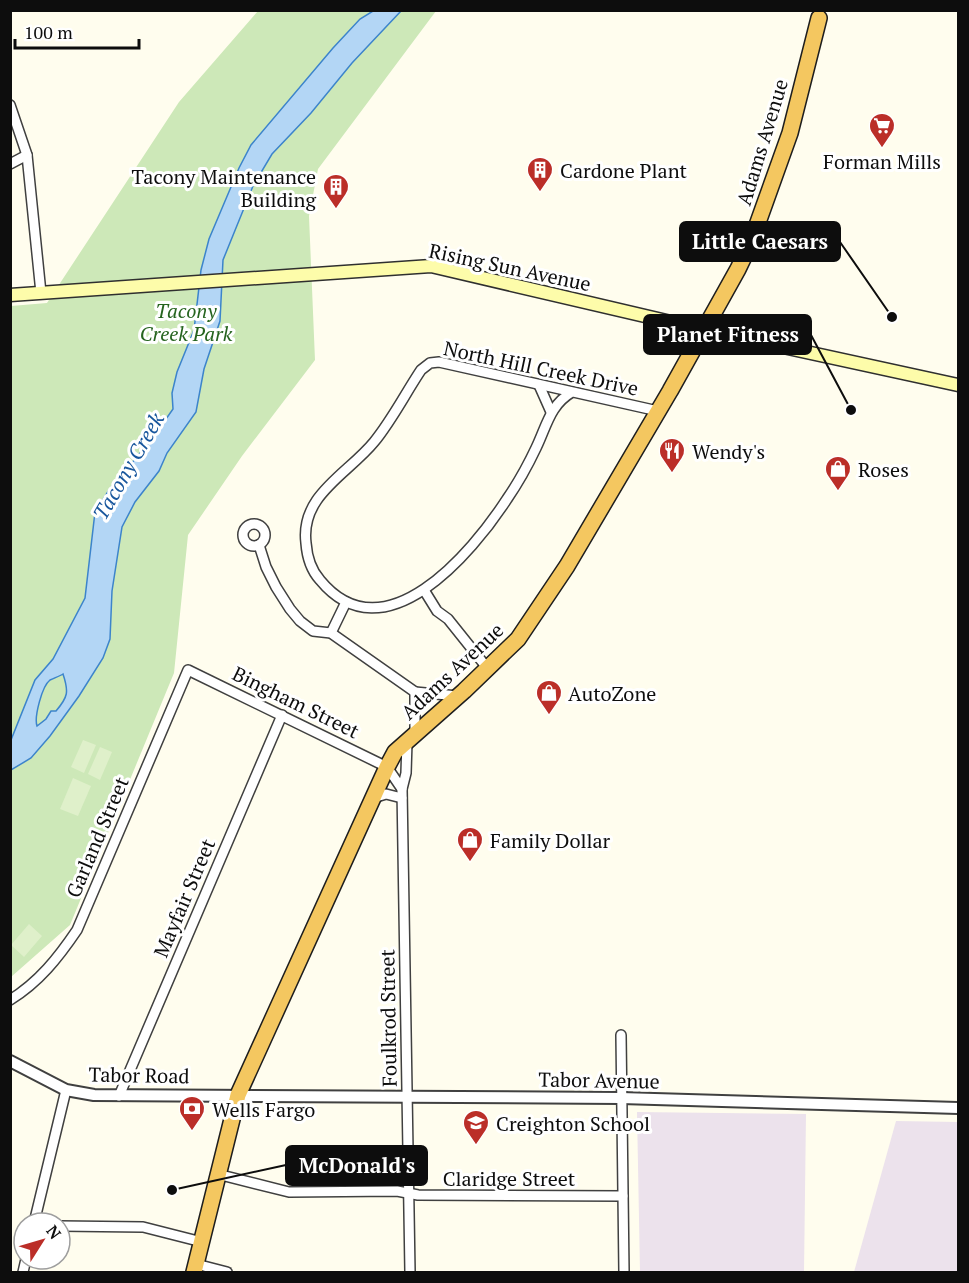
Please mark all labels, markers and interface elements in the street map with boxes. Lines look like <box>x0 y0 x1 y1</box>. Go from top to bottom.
scale bar <box>15 12 140 50</box>
text: 100 m <box>24 20 73 44</box>
street label: Adams Avenue <box>730 76 794 208</box>
supermarket icon: Forman Mills <box>867 111 897 149</box>
place label: Forman Mills <box>823 148 941 175</box>
building icon: Cardone Plant <box>525 155 555 193</box>
place label: Cardone Plant <box>560 157 688 184</box>
place label: Tacony Maintenance Building <box>132 163 316 213</box>
building icon: Tacony Maintenance Building <box>321 172 351 210</box>
callout: Little Caesars <box>680 222 840 261</box>
text: Little Caesars <box>692 227 828 255</box>
street label: Rising Sun Avenue <box>427 237 593 297</box>
park label: Tacony Creek Park <box>140 297 233 347</box>
callout: Planet Fitness <box>644 315 811 354</box>
text: Planet Fitness <box>657 320 799 348</box>
street label: North Hill Creek Drive <box>441 334 641 402</box>
water label: Tacony Creek <box>86 406 171 525</box>
restaurant icon: Wendy's <box>657 436 687 474</box>
place label: Wendy's <box>692 438 765 465</box>
shop icon: Roses <box>823 454 853 492</box>
place label: Roses <box>858 456 909 483</box>
street label: Adams Avenue <box>395 617 509 725</box>
street label: Bingham Street <box>228 660 364 745</box>
shop icon: AutoZone <box>534 678 564 716</box>
place label: AutoZone <box>568 680 656 707</box>
street label: Garland Street <box>59 772 135 902</box>
shop icon: Family Dollar <box>455 825 485 863</box>
place label: Family Dollar <box>490 827 611 854</box>
street label: Mayfair Street <box>147 834 221 961</box>
street label: Foulkrod Street <box>373 948 403 1087</box>
street label: Tabor Road <box>88 1061 190 1089</box>
street label: Tabor Avenue <box>538 1065 660 1095</box>
bank icon: Wells Fargo <box>177 1094 207 1132</box>
place label: Wells Fargo <box>212 1096 315 1123</box>
school or university icon: Creighton School <box>461 1108 491 1146</box>
place label: Creighton School <box>496 1110 650 1137</box>
callout: McDonald's <box>286 1146 427 1185</box>
text: McDonald's <box>299 1151 415 1179</box>
street label: Claridge Street <box>443 1165 576 1192</box>
north arrow <box>12 1211 72 1271</box>
text: N <box>42 1221 66 1243</box>

